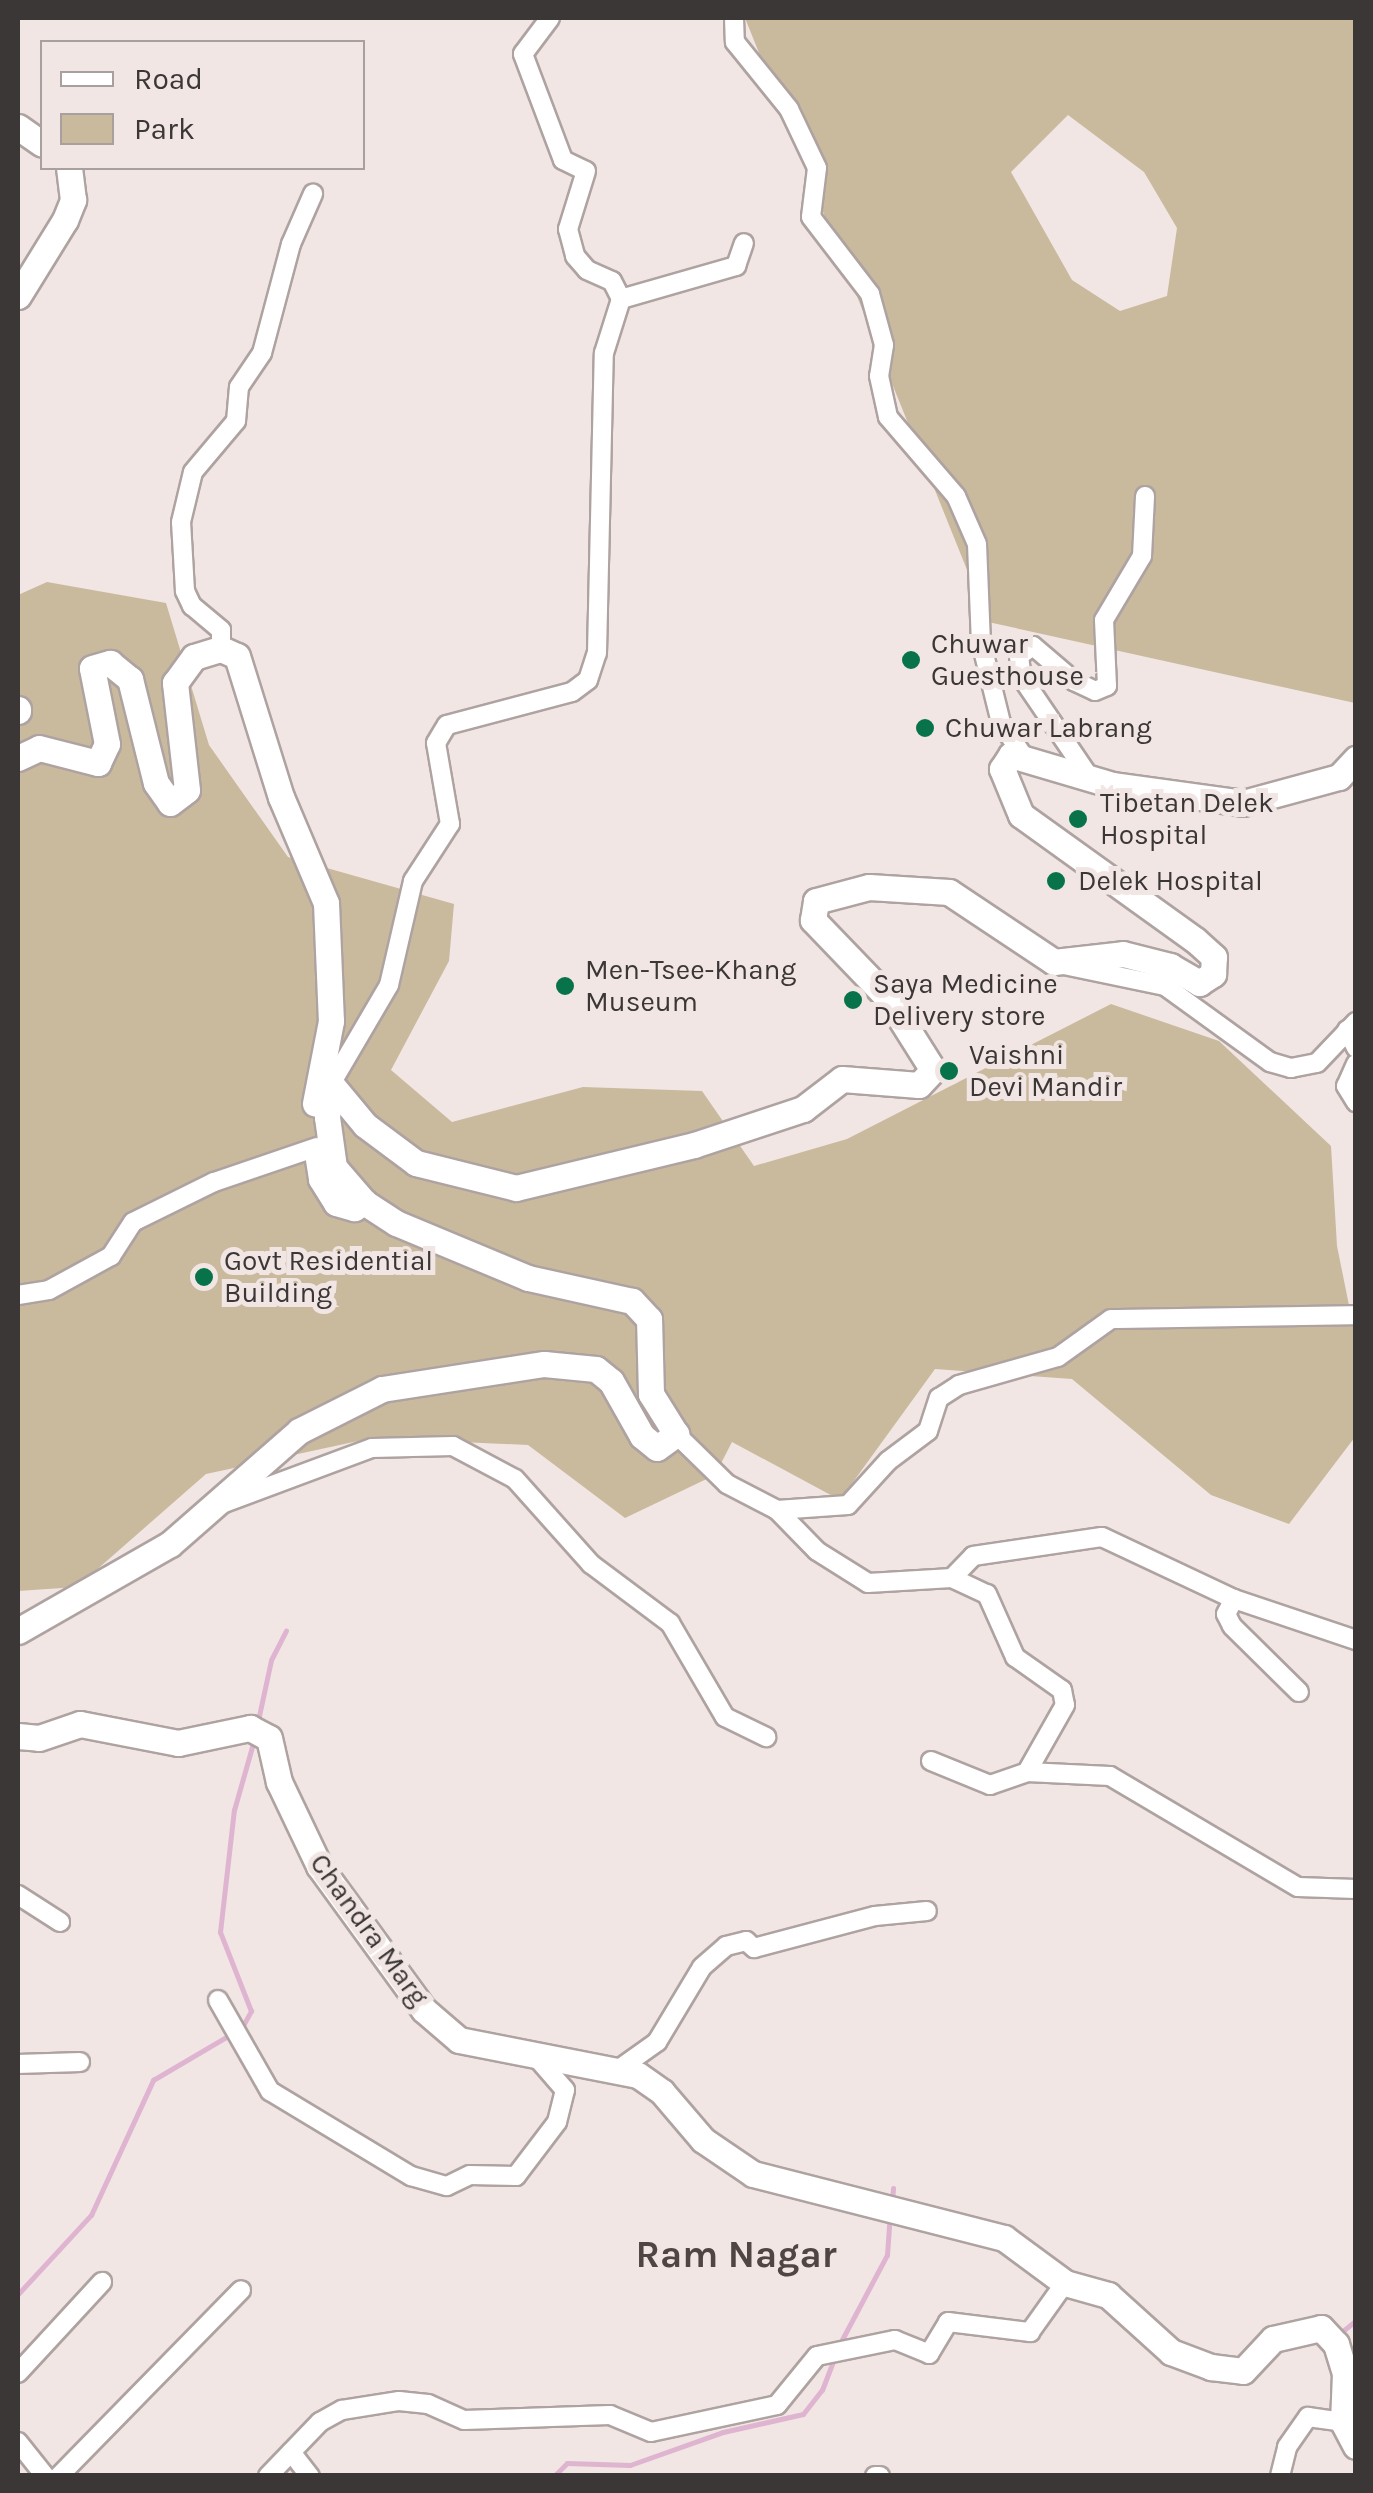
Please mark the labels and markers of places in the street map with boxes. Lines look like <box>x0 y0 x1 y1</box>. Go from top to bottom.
place label: Chuwar Guesthouse <box>931 627 1084 693</box>
marker: Chuwar Guesthouse <box>900 649 922 671</box>
place label: Chuwar Labrang <box>945 711 1152 745</box>
marker: Chuwar Labrang <box>914 717 936 739</box>
place label: Tibetan Delek Hospital <box>1100 786 1274 852</box>
marker: Tibetan Delek Hospital <box>1065 806 1091 832</box>
place label: Delek Hospital <box>1078 864 1263 898</box>
marker: Delek Hospital <box>1043 868 1069 894</box>
place label: Men-Tsee-Khang Museum <box>585 953 796 1019</box>
place label: Saya Medicine Delivery store <box>873 967 1058 1033</box>
marker: Men-Tsee-Khang Museum <box>554 975 576 997</box>
marker: Saya Medicine Delivery store <box>842 989 864 1011</box>
place label: Vaishni Devi Mandir <box>969 1038 1122 1104</box>
marker: Vaishni Devi Mandir <box>938 1060 960 1082</box>
place label: Govt Residential Building <box>224 1244 433 1310</box>
marker: Govt Residential Building <box>193 1266 215 1288</box>

